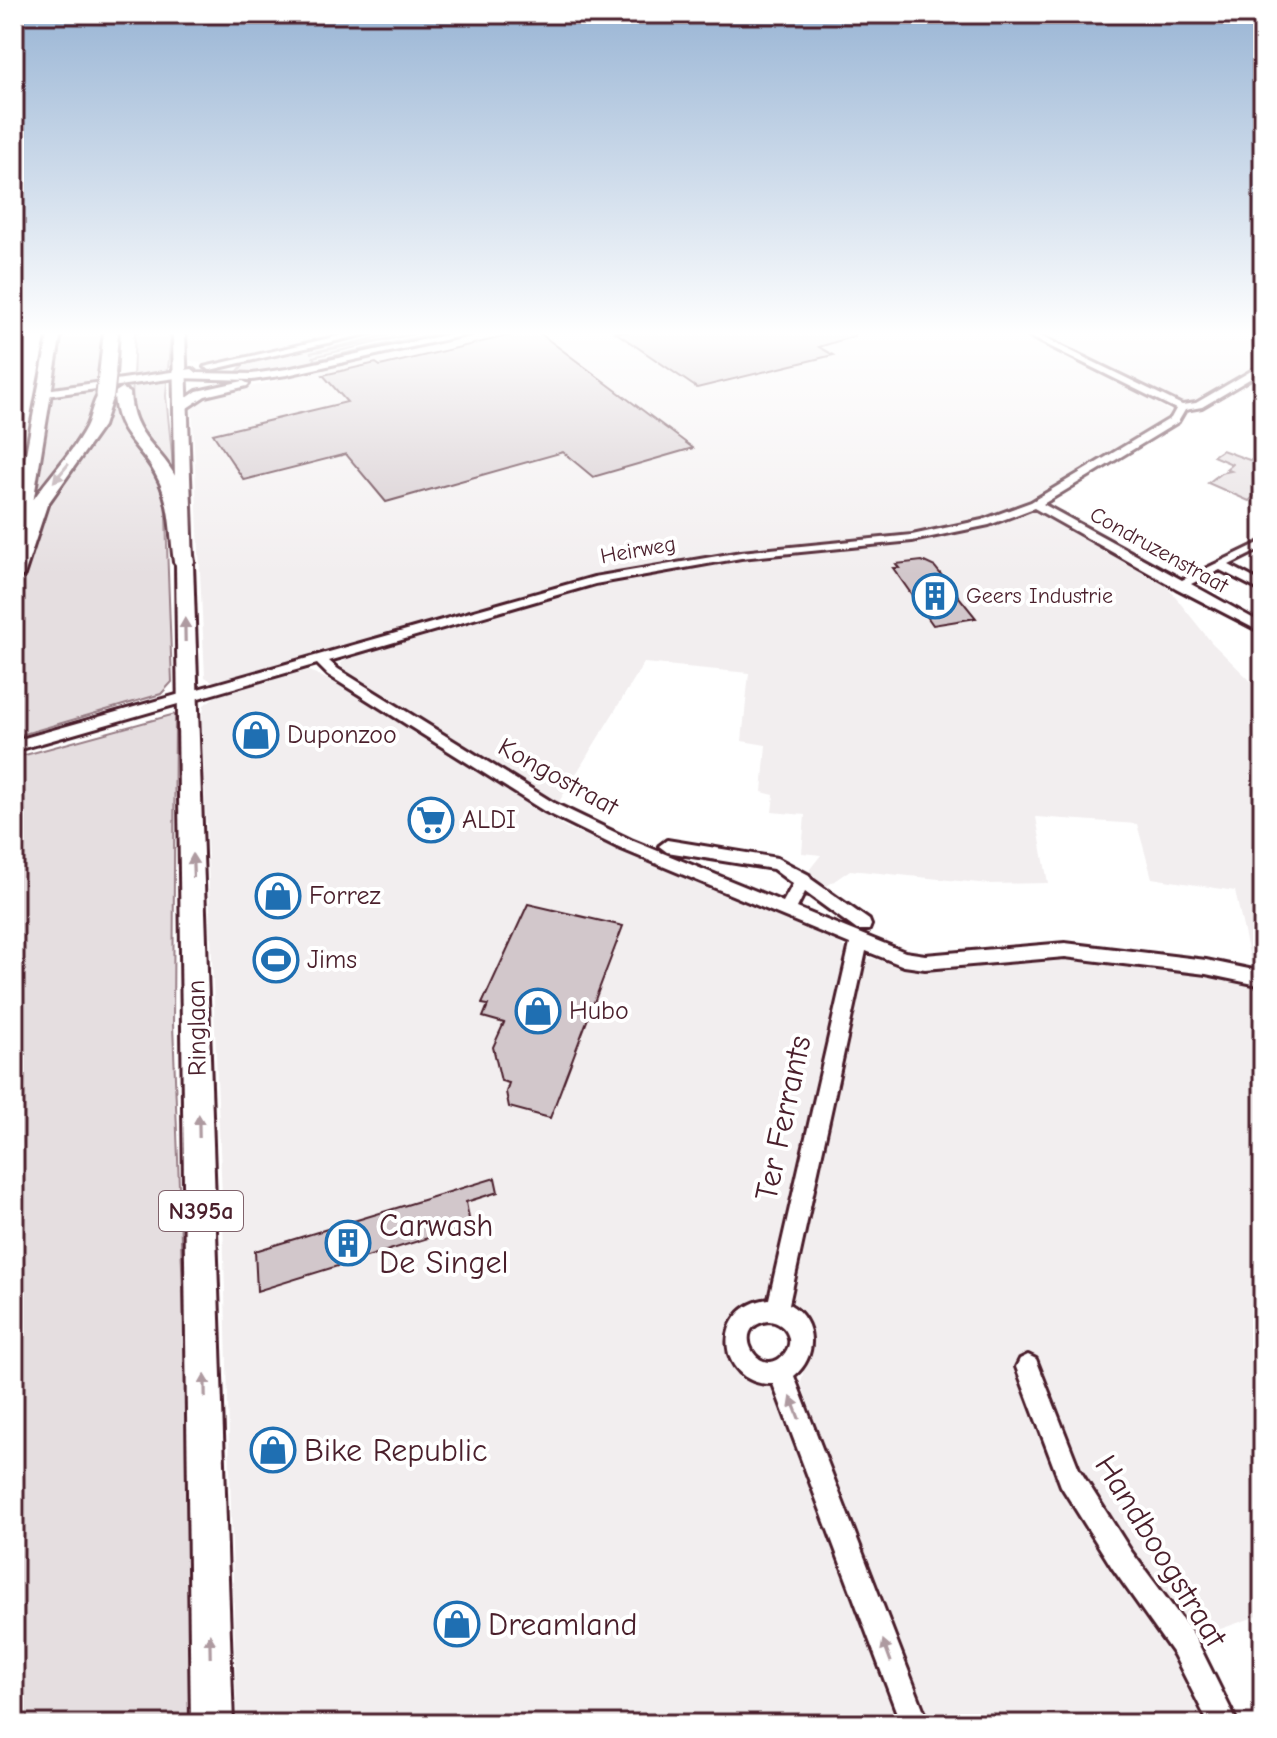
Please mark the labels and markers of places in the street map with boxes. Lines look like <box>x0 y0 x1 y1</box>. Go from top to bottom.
building icon: Geers Industrie <box>911 572 959 620</box>
place label: Geers Industrie <box>966 583 1113 609</box>
shop icon: Duponzoo <box>232 711 280 759</box>
place label: Duponzoo <box>287 720 397 750</box>
supermarket icon: ALDI <box>407 796 455 844</box>
place label: ALDI <box>462 805 516 835</box>
shop icon: Forrez <box>254 872 302 920</box>
place label: Forrez <box>309 881 381 911</box>
sports icon: Jims <box>252 936 300 984</box>
place label: Jims <box>307 945 357 975</box>
shop icon: Hubo <box>514 987 562 1035</box>
place label: Hubo <box>569 996 629 1026</box>
place label: Carwash De Singel <box>379 1207 508 1281</box>
building icon: Carwash De Singel <box>324 1219 372 1267</box>
shop icon: Bike Republic <box>249 1426 297 1474</box>
place label: Bike Republic <box>304 1432 488 1469</box>
shop icon: Dreamland <box>433 1600 481 1648</box>
place label: Dreamland <box>488 1606 637 1643</box>

